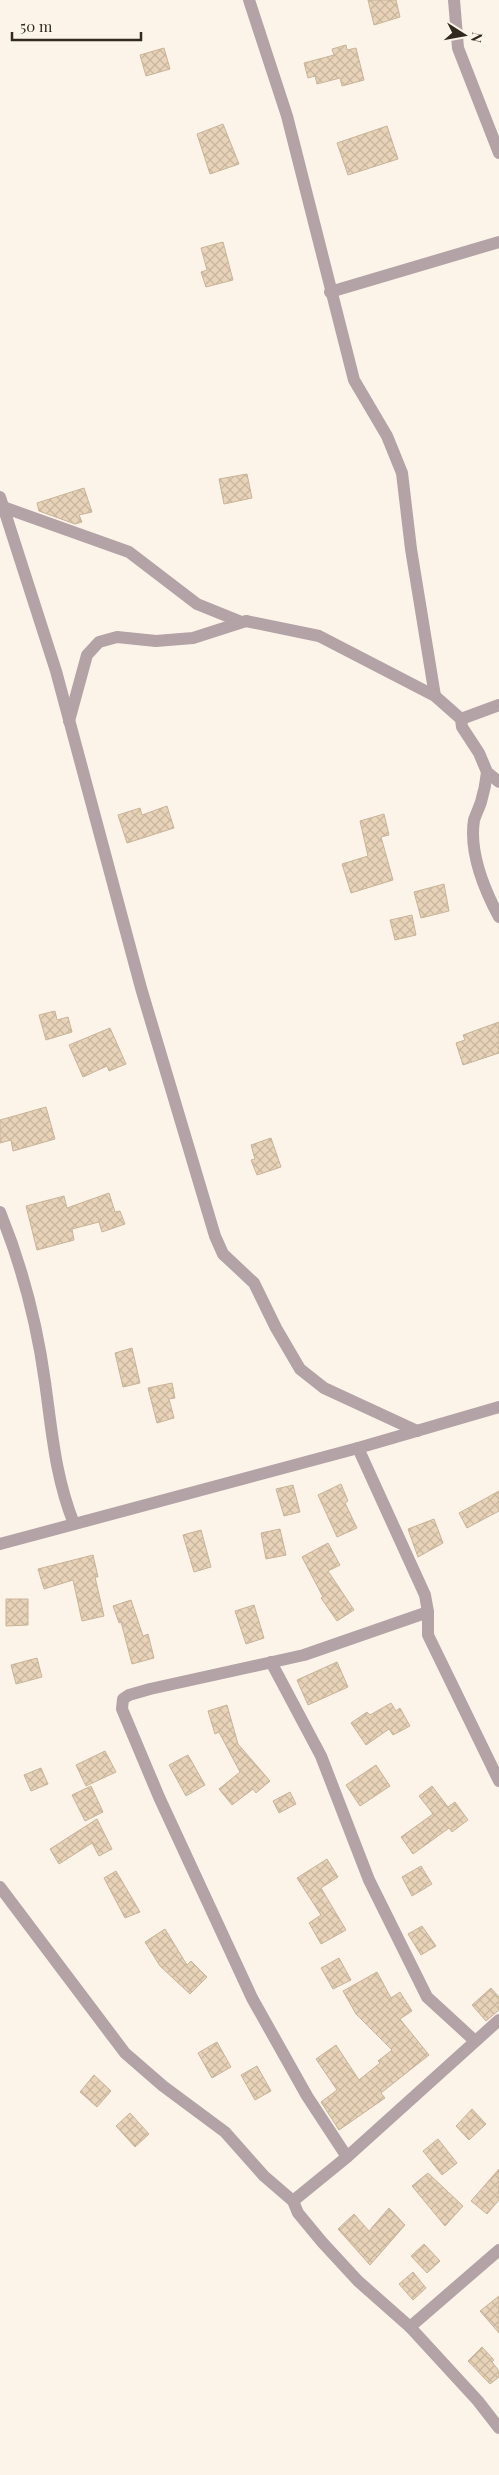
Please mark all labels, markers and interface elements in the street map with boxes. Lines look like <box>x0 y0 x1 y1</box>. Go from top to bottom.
scale bar <box>12 10 141 42</box>
north arrow <box>439 10 489 60</box>
text: 50 m <box>20 16 53 36</box>
text: N <box>467 31 488 44</box>

